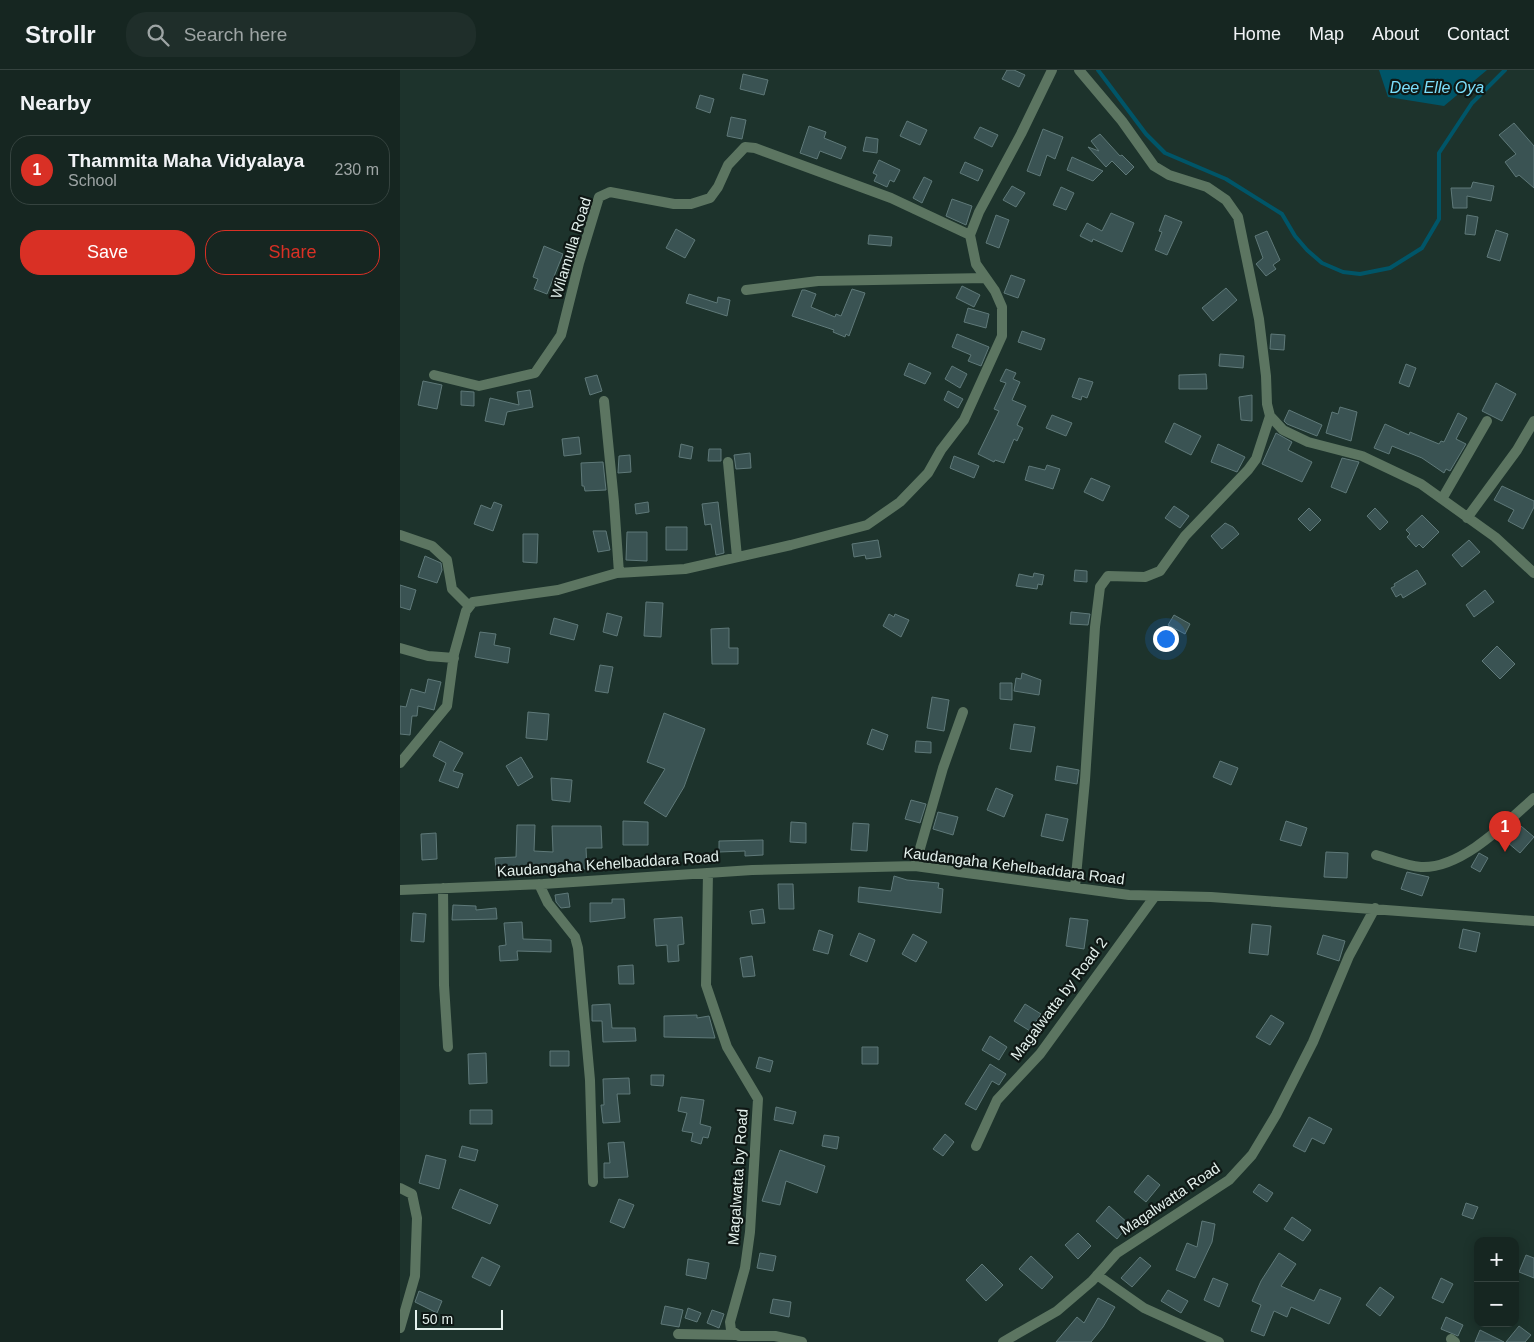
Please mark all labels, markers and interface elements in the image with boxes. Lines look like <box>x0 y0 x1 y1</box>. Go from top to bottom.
search box <box>126 12 476 57</box>
text: Strollr <box>25 21 96 48</box>
icon: search <box>144 21 172 49</box>
text: Search here <box>184 24 287 45</box>
text: Home <box>1233 24 1281 44</box>
text: Map <box>1309 24 1344 44</box>
text: About <box>1372 24 1419 44</box>
text: Contact <box>1447 24 1509 44</box>
water label: Dee Elle Oya <box>1390 79 1484 96</box>
text: Nearby <box>20 91 91 114</box>
text: Thammita Maha Vidyalaya <box>68 150 304 171</box>
text: 1 <box>33 161 41 178</box>
text: 230 m <box>335 161 379 178</box>
text: School <box>68 172 117 189</box>
street label: Wilamulla Road <box>547 195 594 301</box>
button: Save <box>20 230 195 275</box>
button: Share <box>205 230 380 275</box>
your location <box>1153 626 1179 652</box>
pin: 1 <box>1489 811 1521 852</box>
street label: Kaudangaha Kehelbaddara Road <box>903 843 1126 888</box>
street label: Kaudangaha Kehelbaddara Road <box>496 847 720 880</box>
street label: Magalwatta by Road 2 <box>1007 934 1110 1063</box>
street label: Magalwatta by Road <box>724 1108 751 1246</box>
street label: Magalwatta Road <box>1117 1159 1223 1238</box>
map controls <box>1474 1237 1519 1327</box>
button: + <box>1474 1237 1519 1282</box>
button: − <box>1474 1282 1519 1327</box>
scale bar <box>415 1307 502 1330</box>
text: 50 m <box>422 1311 453 1327</box>

